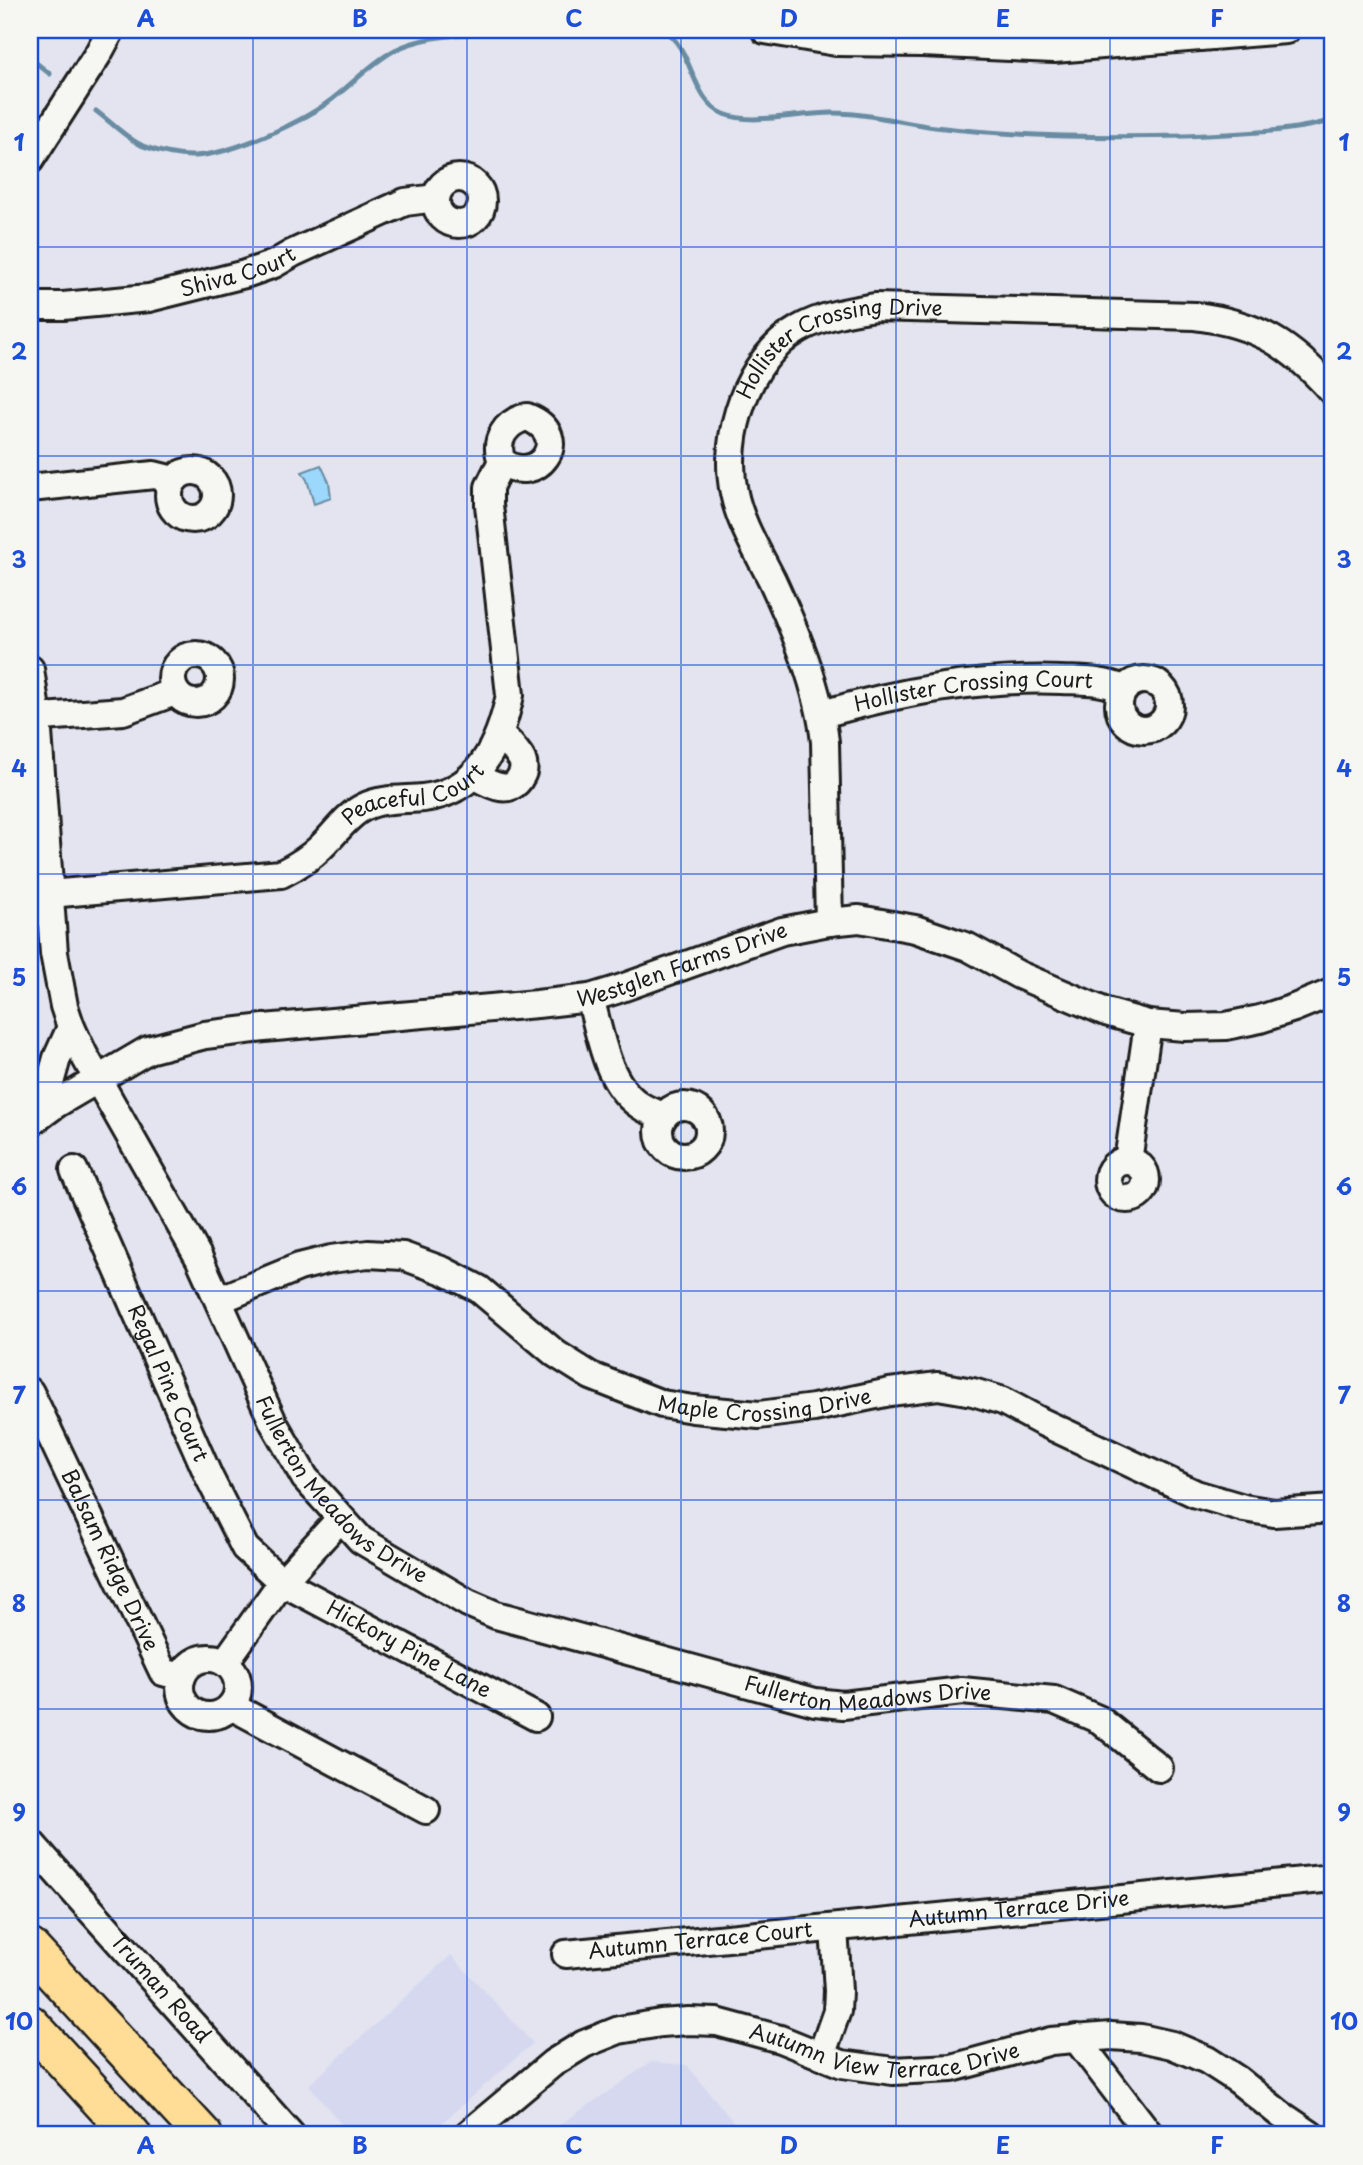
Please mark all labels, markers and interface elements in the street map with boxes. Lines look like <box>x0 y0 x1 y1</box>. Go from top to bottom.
text: A <box>137 0 155 35</box>
text: B <box>352 0 368 35</box>
text: C <box>565 0 583 35</box>
text: D <box>780 0 798 35</box>
text: E <box>996 0 1010 35</box>
text: F <box>1210 0 1224 35</box>
text: 1 <box>14 124 25 159</box>
text: 1 <box>1339 124 1350 159</box>
street label: Shiva Court <box>176 237 301 304</box>
street label: Hollister Crossing Drive <box>727 289 943 403</box>
text: 2 <box>11 333 27 368</box>
text: 2 <box>1336 333 1352 368</box>
text: 3 <box>11 541 27 576</box>
text: 3 <box>1336 541 1352 576</box>
street label: Hollister Crossing Court <box>850 662 1094 719</box>
text: 4 <box>11 750 27 785</box>
text: 4 <box>1336 750 1352 785</box>
street label: Peaceful Court <box>333 755 491 831</box>
street label: Westglen Farms Drive <box>575 912 791 1013</box>
text: 5 <box>12 959 26 994</box>
text: 5 <box>1337 959 1351 994</box>
text: 6 <box>11 1168 27 1203</box>
text: 6 <box>1336 1168 1352 1203</box>
street label: Regal Pine Court <box>121 1299 218 1466</box>
text: 7 <box>12 1377 26 1412</box>
text: 7 <box>1337 1377 1351 1412</box>
street label: Maple Crossing Drive <box>656 1378 874 1429</box>
street label: Fullerton Meadows Drive <box>249 1390 435 1590</box>
street label: Balsam Ridge Drive <box>55 1463 169 1655</box>
text: 8 <box>12 1585 26 1620</box>
text: 8 <box>1337 1585 1351 1620</box>
street label: Hickory Pine Lane <box>322 1591 498 1705</box>
street label: Fullerton Meadows Drive <box>741 1665 993 1719</box>
text: 9 <box>12 1794 26 1829</box>
text: 9 <box>1337 1794 1351 1829</box>
street label: Autumn Terrace Drive <box>907 1880 1130 1934</box>
street label: Autumn Terrace Court <box>587 1912 814 1966</box>
street label: Truman Road <box>104 1925 220 2049</box>
text: 10 <box>5 2003 33 2038</box>
text: 10 <box>1330 2003 1358 2038</box>
street label: Autumn View Terrace Drive <box>746 2014 1023 2086</box>
text: A <box>137 2127 155 2162</box>
text: B <box>352 2127 368 2162</box>
text: C <box>565 2127 583 2162</box>
text: D <box>780 2127 798 2162</box>
text: E <box>996 2127 1010 2162</box>
text: F <box>1210 2127 1224 2162</box>

